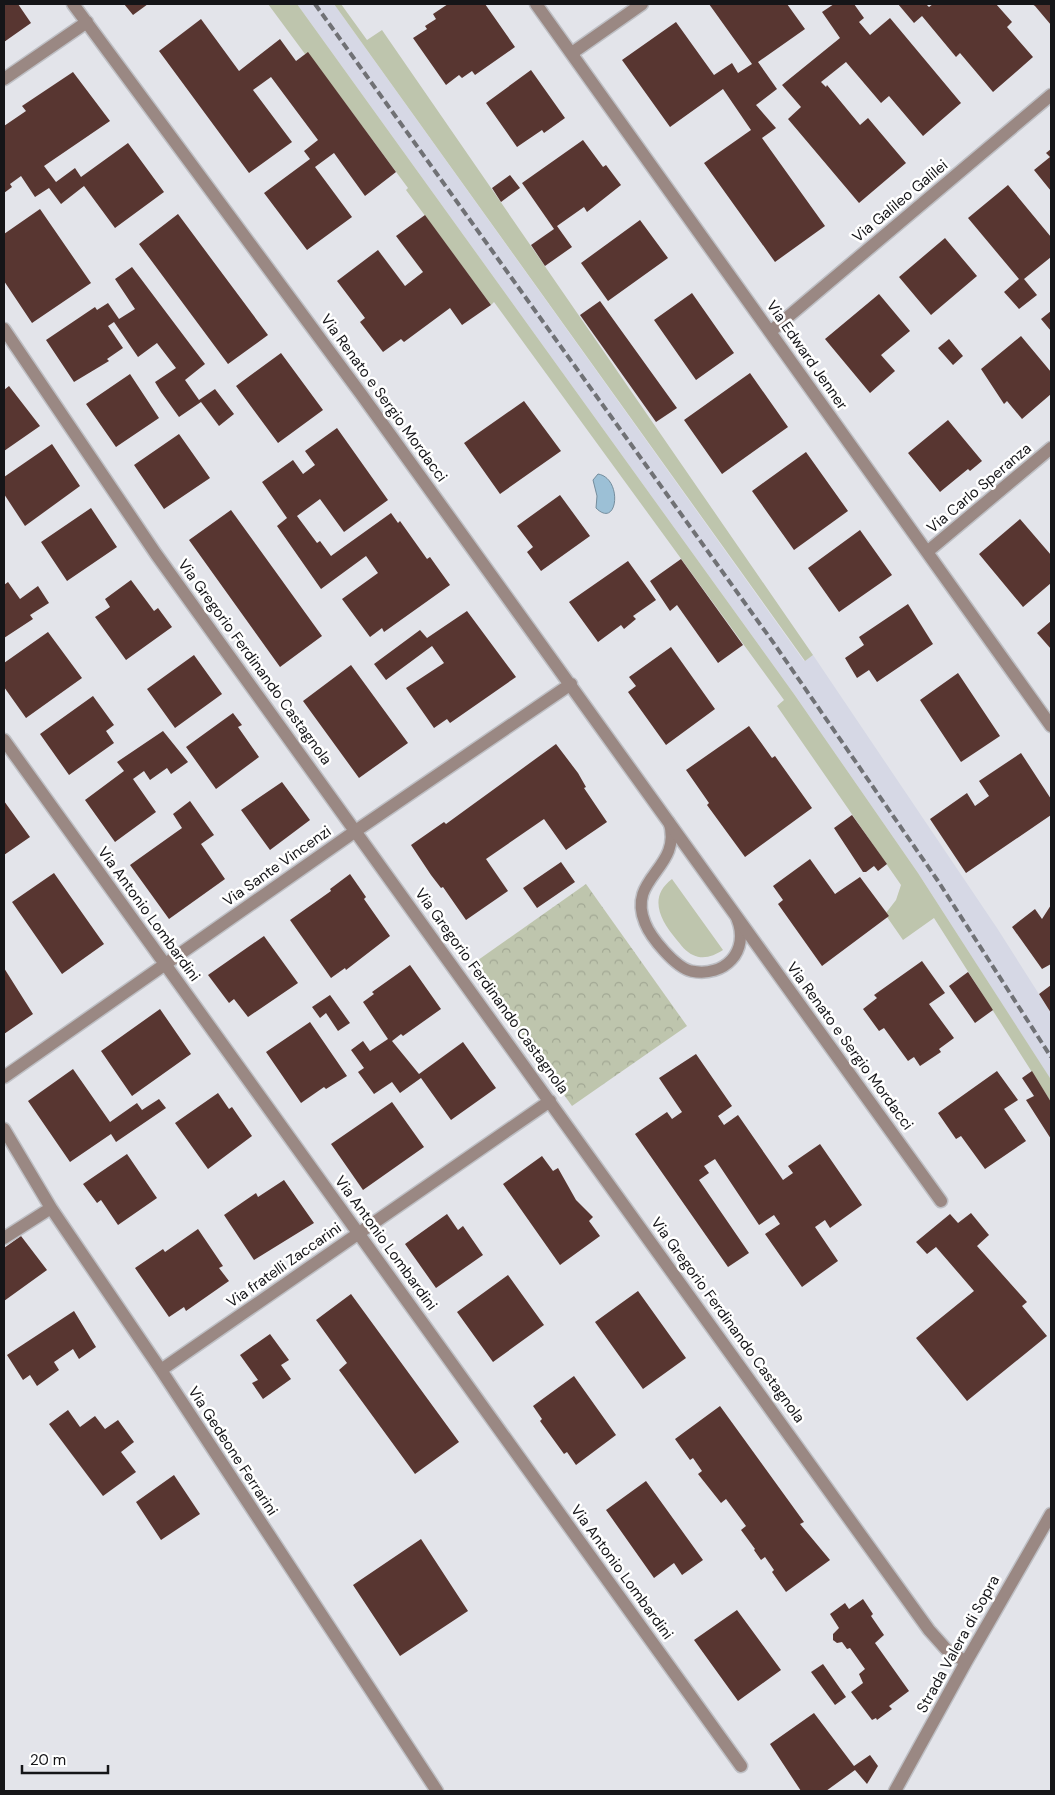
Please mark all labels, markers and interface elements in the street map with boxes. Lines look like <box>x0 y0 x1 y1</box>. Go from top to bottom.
street label: Via Galileo Galilei <box>848 155 952 247</box>
street label: Via Edward Jenner <box>762 296 852 414</box>
street label: Via Renato e Sergio Mordacci <box>316 310 452 486</box>
street label: Via Carlo Speranza <box>923 438 1035 538</box>
street label: Via Gregorio Ferdinando Castagnola <box>174 555 336 769</box>
street label: Via Sante Vincenzi <box>219 821 335 911</box>
street label: Via Antonio Lombardini <box>93 843 205 985</box>
street label: Via Gregorio Ferdinando Castagnola <box>411 884 573 1098</box>
street label: Via Renato e Sergio Mordacci <box>782 958 918 1134</box>
street label: Via Antonio Lombardini <box>330 1172 442 1314</box>
street label: Via Gregorio Ferdinando Castagnola <box>647 1213 809 1427</box>
street label: Via fratelli Zaccarini <box>223 1218 345 1312</box>
street label: Via Gedeone Ferrarini <box>184 1382 282 1520</box>
street label: Via Antonio Lombardini <box>566 1501 678 1643</box>
street label: Strada Valera di Sopra <box>912 1572 1004 1716</box>
scale bar <box>22 1742 109 1774</box>
text: 20 m <box>30 1750 66 1770</box>

